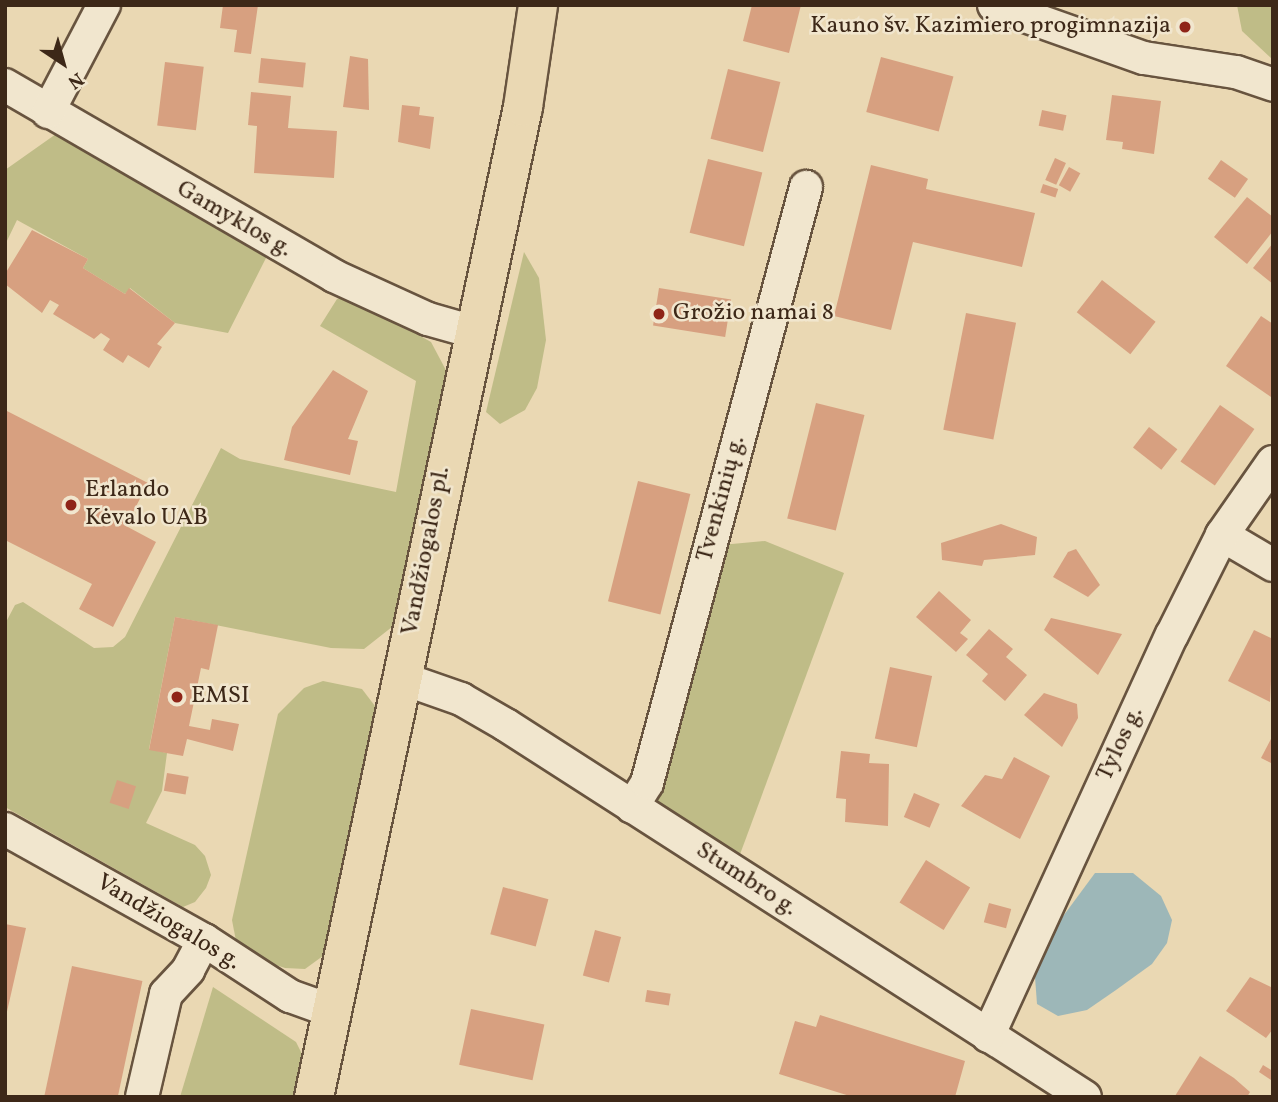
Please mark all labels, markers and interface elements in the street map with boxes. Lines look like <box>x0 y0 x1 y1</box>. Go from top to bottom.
place label: Kauno šv. Kazimiero progimnazija <box>810 13 1171 41</box>
marker: Kauno šv. Kazimiero progimnazija <box>1177 19 1193 35</box>
north arrow <box>28 28 98 98</box>
text: N <box>62 65 89 95</box>
street label: Gamyklos g. <box>171 175 297 265</box>
place label: Grožio namai 8 <box>673 300 834 328</box>
marker: Grožio namai 8 <box>651 306 667 322</box>
street label: Tvenkinių g. <box>691 433 753 565</box>
street label: Vandžiogalos pl. <box>396 464 458 638</box>
place label: Erlando Kėvalo UAB <box>85 477 208 533</box>
marker: Erlando Kėvalo UAB <box>63 497 79 513</box>
place label: EMSI <box>191 683 250 711</box>
marker: EMSI <box>169 689 185 705</box>
street label: Tylos g. <box>1091 702 1151 786</box>
street label: Stumbro g. <box>690 837 802 923</box>
street label: Vandžiogalos g. <box>91 869 245 977</box>

